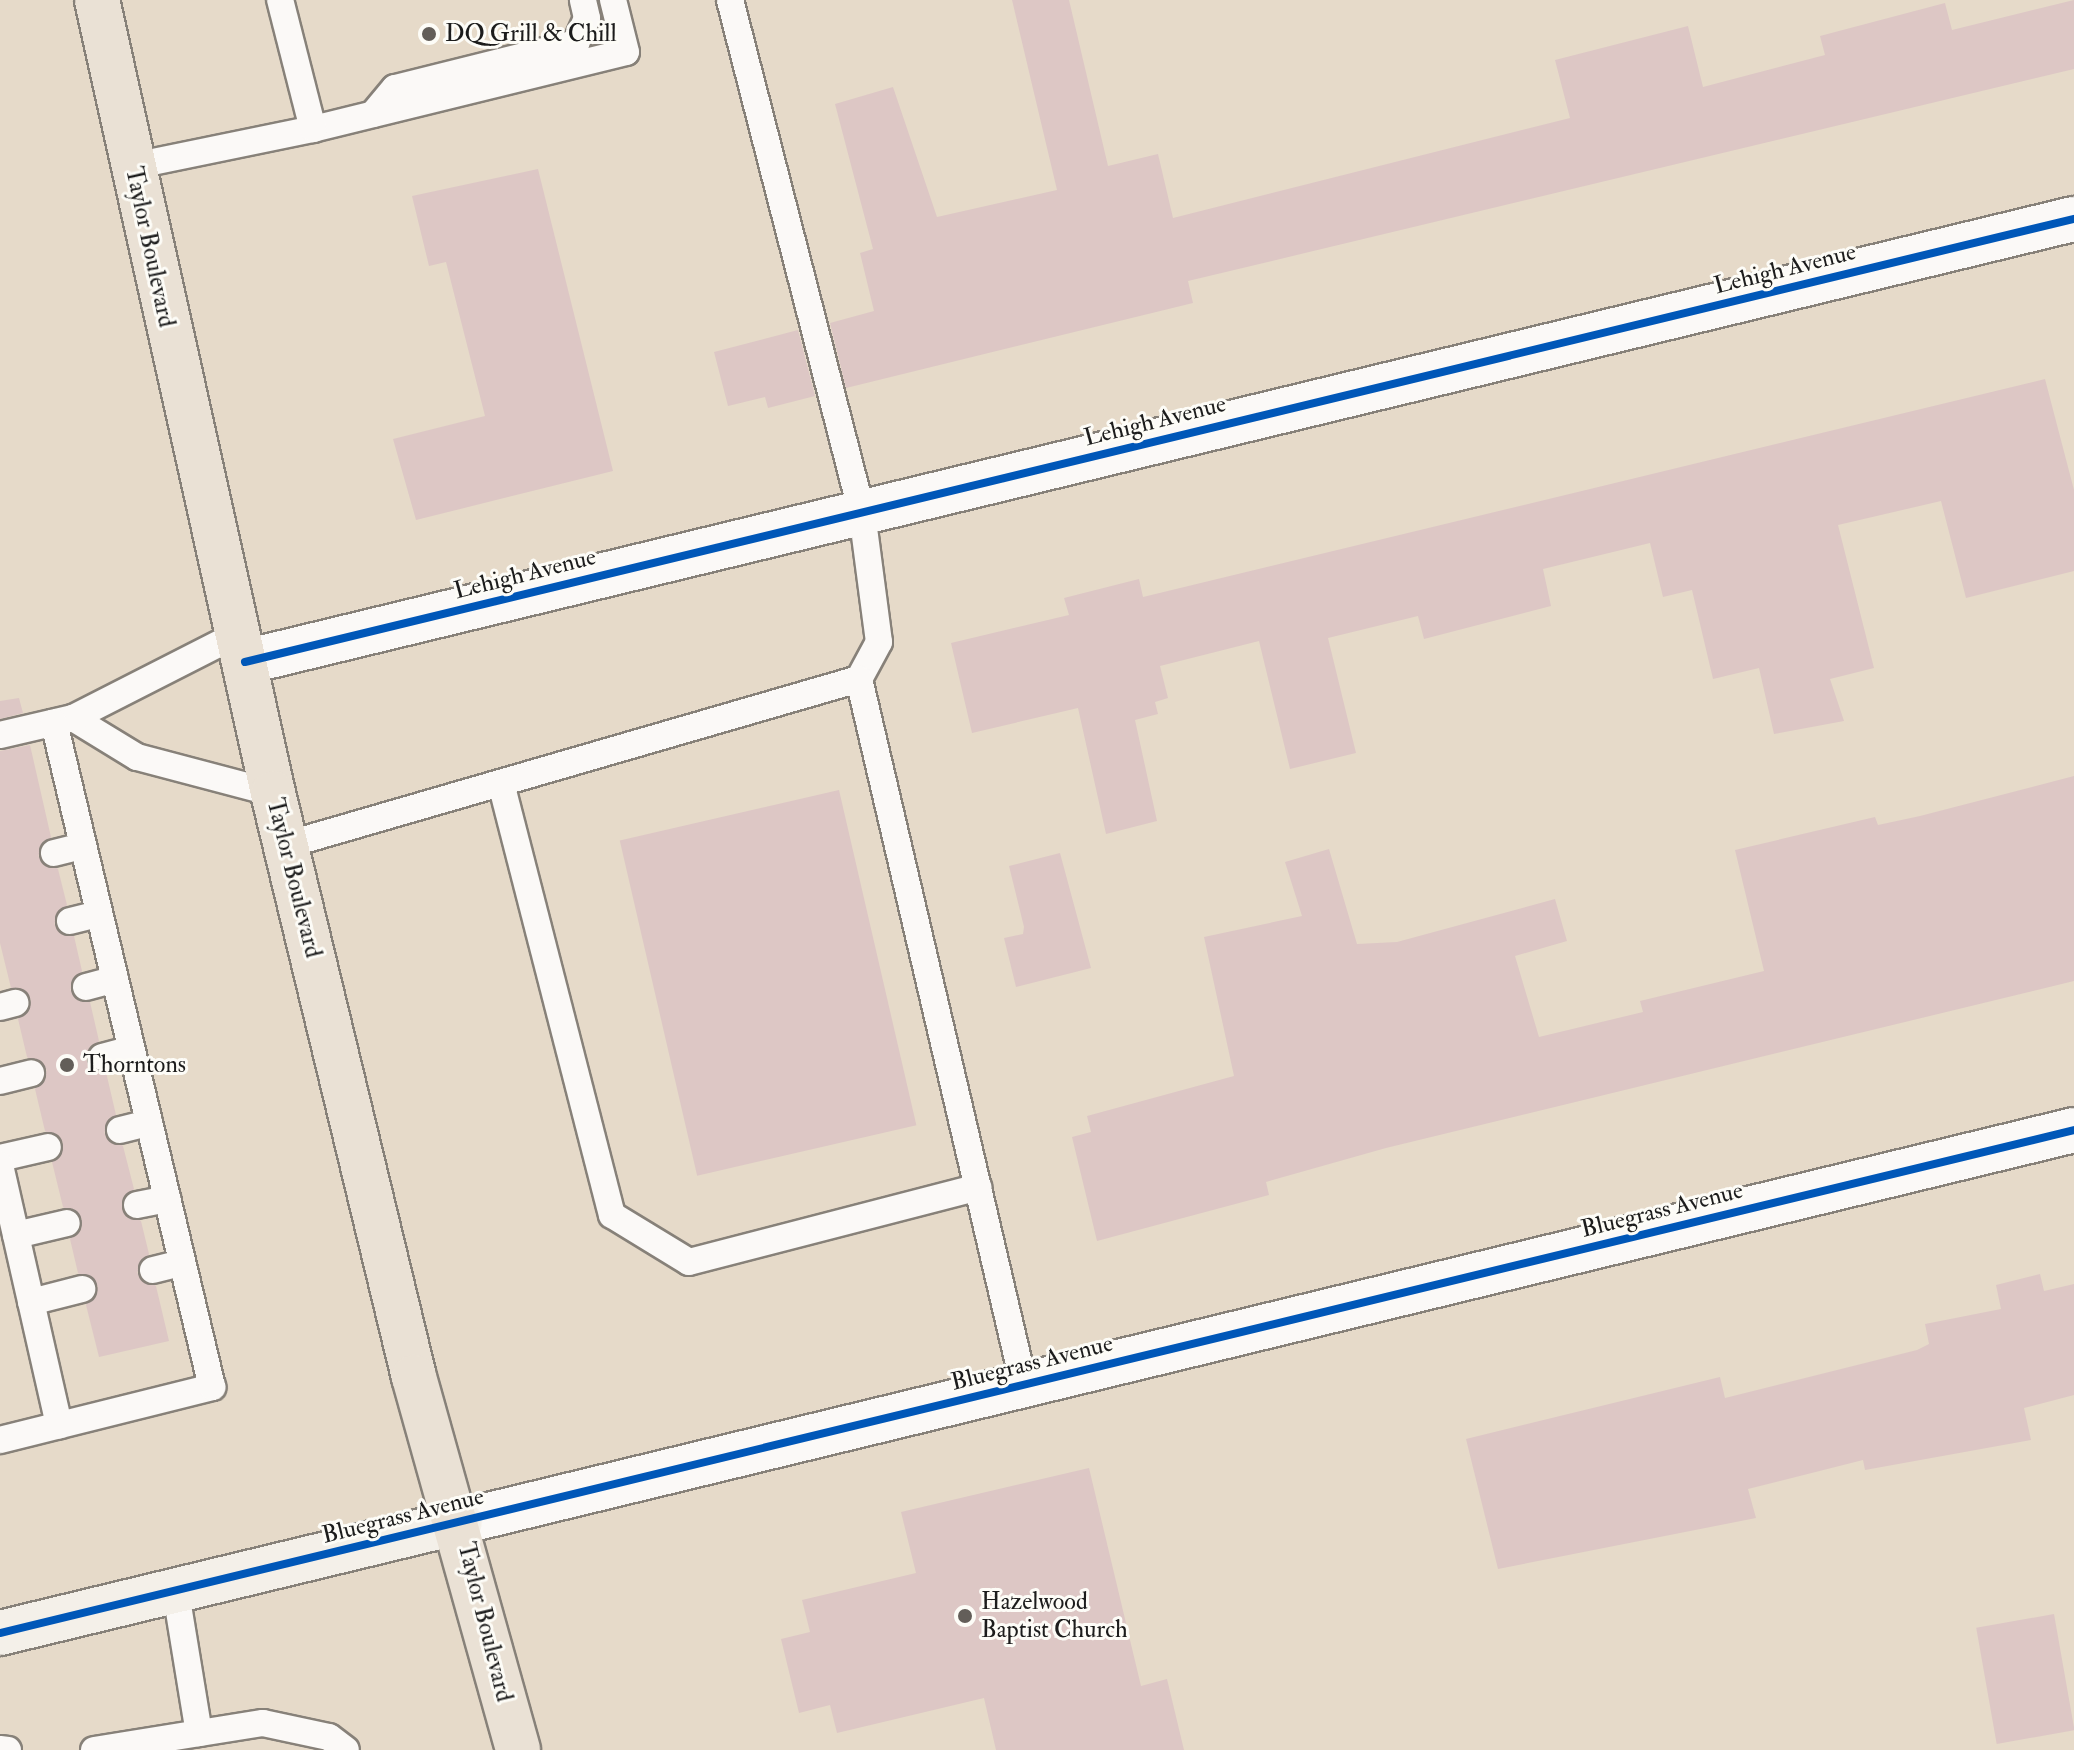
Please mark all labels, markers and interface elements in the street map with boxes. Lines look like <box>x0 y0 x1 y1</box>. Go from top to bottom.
place label: DQ Grill & Chill <box>445 20 617 48</box>
marker: DQ Grill & Chill <box>420 25 438 43</box>
street label: Taylor Boulevard <box>119 164 181 330</box>
street label: Lehigh Avenue <box>1711 237 1859 301</box>
street label: Lehigh Avenue <box>1081 389 1229 453</box>
street label: Lehigh Avenue <box>451 542 599 606</box>
street label: Taylor Boulevard <box>260 795 328 961</box>
place label: Thorntons <box>83 1051 186 1079</box>
marker: Thorntons <box>58 1056 76 1074</box>
street label: Bluegrass Avenue <box>1578 1176 1746 1244</box>
street label: Bluegrass Avenue <box>948 1329 1116 1397</box>
street label: Bluegrass Avenue <box>319 1482 487 1550</box>
street label: Taylor Boulevard <box>451 1539 519 1705</box>
place label: Hazelwood Baptist Church <box>981 1588 1127 1644</box>
marker: Hazelwood Baptist Church <box>956 1607 974 1625</box>

